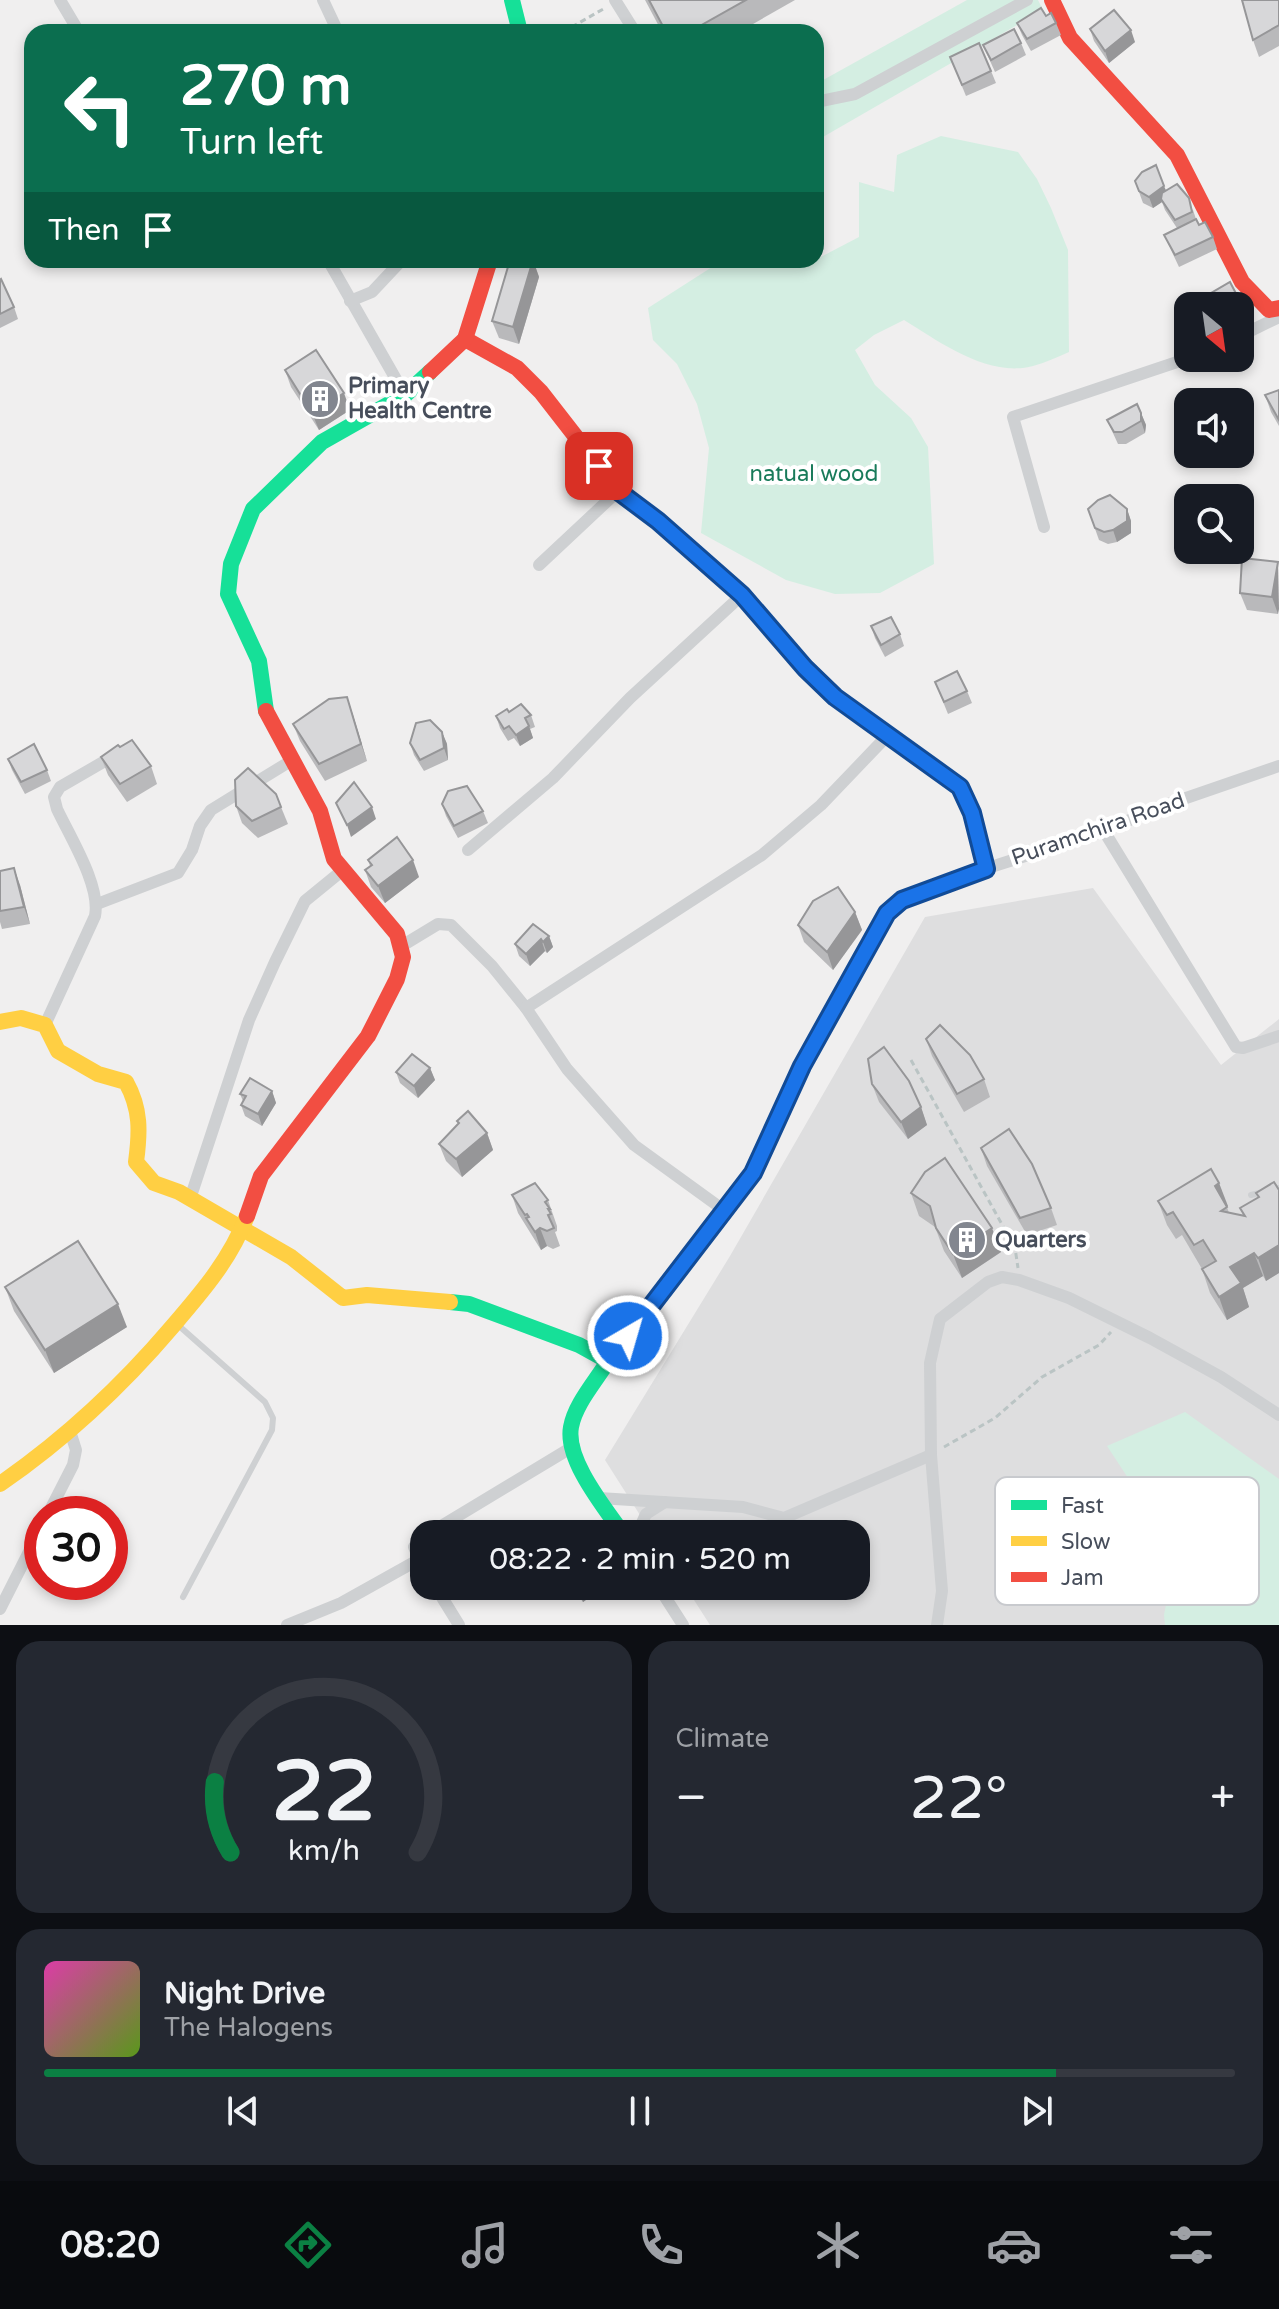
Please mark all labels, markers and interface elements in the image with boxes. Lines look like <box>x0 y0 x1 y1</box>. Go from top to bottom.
text: 270 m <box>180 53 351 120</box>
icon: left <box>48 56 152 160</box>
text: Turn left <box>180 121 323 164</box>
icon: arrive <box>136 208 180 252</box>
text: Then <box>48 212 120 249</box>
north arrow <box>1174 292 1254 372</box>
map controls <box>1174 292 1254 564</box>
place label: Primary Health Centre <box>348 373 492 424</box>
building icon: Primary Health Centre <box>299 378 341 420</box>
button: sound <box>1174 388 1254 468</box>
pin <box>565 432 633 500</box>
icon: arrive <box>577 444 621 488</box>
park label: natual wood <box>750 461 878 487</box>
button: search <box>1174 484 1254 564</box>
street label: Puramchira Road <box>1008 787 1188 871</box>
building icon: Quarters <box>946 1219 988 1261</box>
place label: Quarters <box>995 1227 1087 1253</box>
position arrow <box>586 1294 670 1378</box>
legend <box>995 1477 1259 1605</box>
text: Fast <box>1061 1493 1104 1519</box>
speed limit sign: 30 <box>24 1496 128 1600</box>
text: Slow <box>1061 1529 1111 1555</box>
text: 08:22 · 2 min · 520 m <box>489 1541 791 1578</box>
text: Jam <box>1061 1565 1104 1591</box>
text: Climate <box>676 1723 769 1754</box>
text: 22 <box>272 1743 376 1843</box>
text: 22° <box>910 1763 1008 1835</box>
text: − <box>676 1772 707 1825</box>
text: + <box>1210 1772 1235 1825</box>
text: km/h <box>288 1834 360 1868</box>
text: Night Drive <box>164 1975 325 2012</box>
text: The Halogens <box>164 2012 333 2043</box>
icon: previous <box>221 2089 265 2133</box>
icon: pause <box>618 2089 662 2133</box>
icon: next <box>1015 2089 1059 2133</box>
icon: directions <box>280 2217 336 2273</box>
icon: music <box>457 2217 513 2273</box>
icon: phone <box>633 2217 689 2273</box>
icon: climate <box>810 2217 866 2273</box>
icon: car <box>986 2217 1042 2273</box>
icon: filters <box>1163 2217 1219 2273</box>
text: 08:20 <box>60 2224 160 2267</box>

